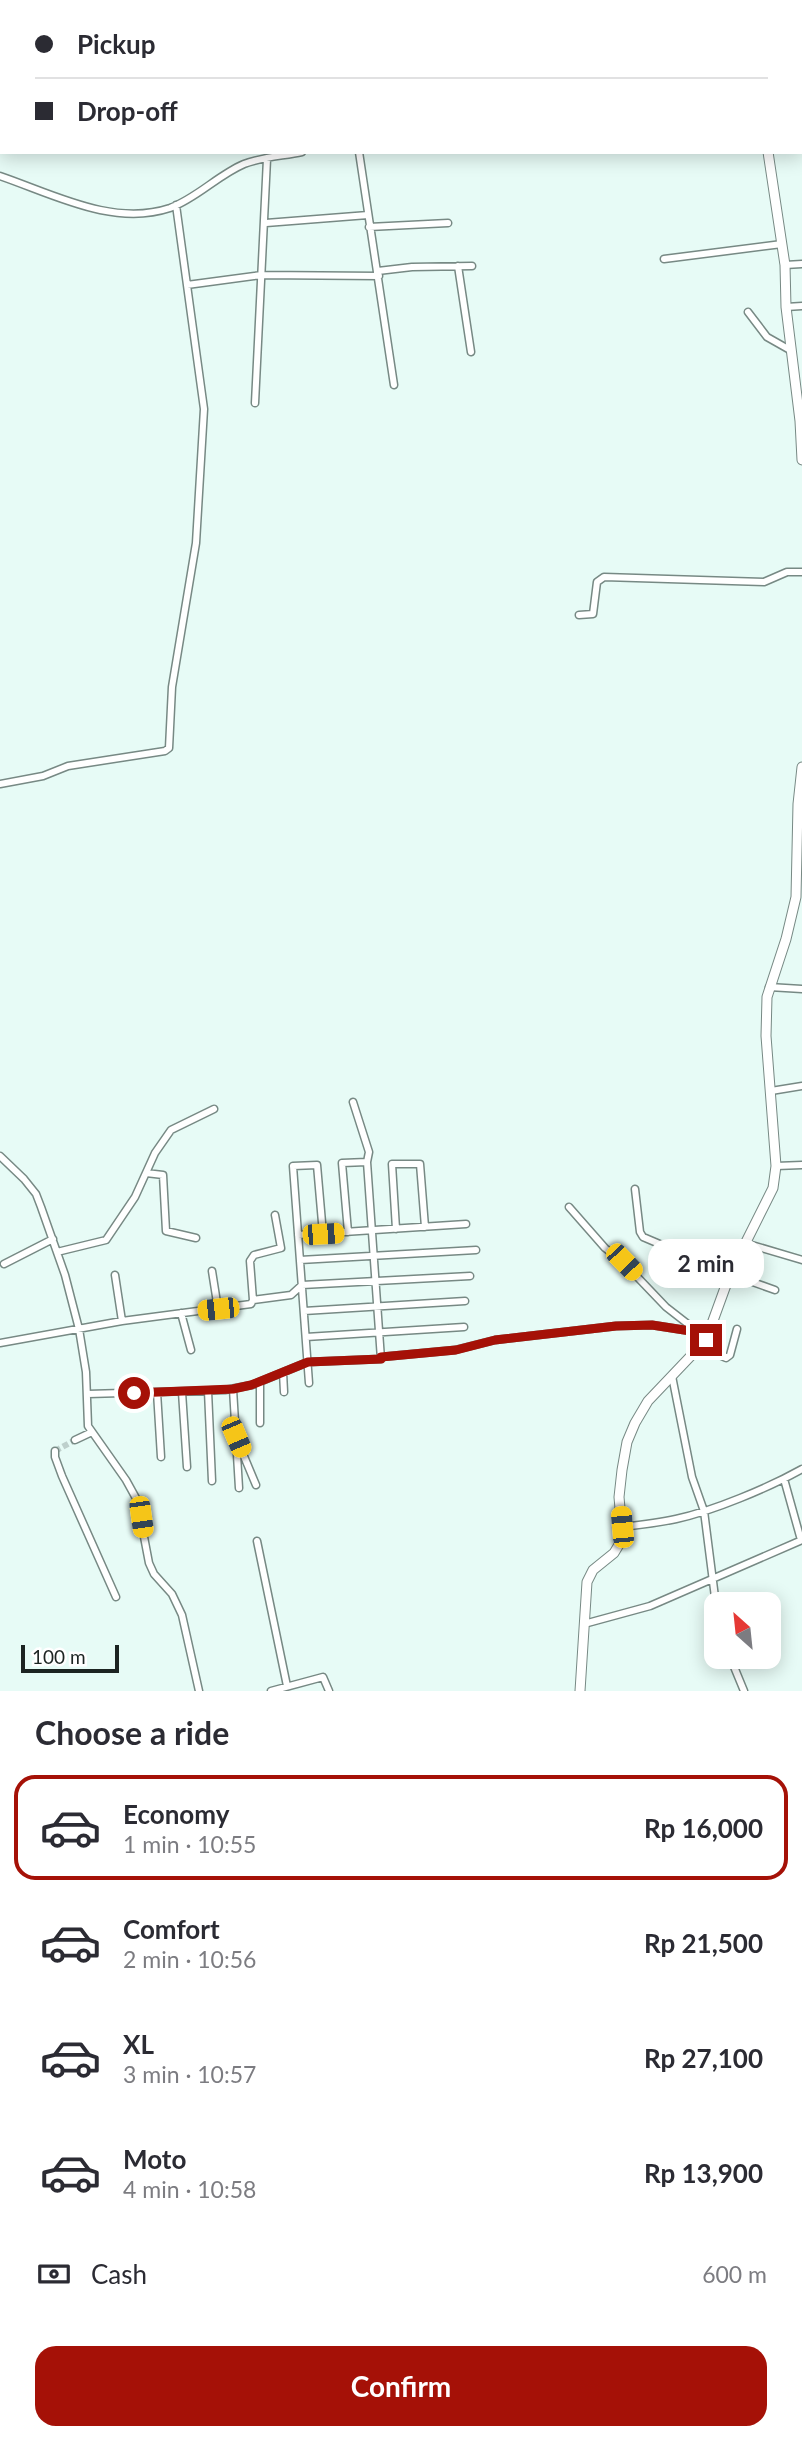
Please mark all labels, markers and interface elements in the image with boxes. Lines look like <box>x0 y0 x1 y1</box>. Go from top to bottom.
text: Pickup <box>77 28 156 60</box>
text: Drop-off <box>77 95 178 127</box>
car <box>302 1222 345 1246</box>
callout: 2 min <box>648 1238 764 1288</box>
car <box>602 1240 647 1284</box>
text: 2 min <box>677 1249 735 1277</box>
car <box>197 1296 240 1322</box>
route end <box>690 1324 722 1356</box>
route start <box>118 1377 150 1409</box>
car <box>219 1414 254 1460</box>
car <box>128 1495 155 1539</box>
car <box>610 1505 635 1549</box>
north arrow <box>704 1592 780 1670</box>
map controls <box>704 1592 781 1669</box>
scale bar <box>21 1642 119 1674</box>
text: 100 m <box>32 1645 86 1668</box>
text: Choose a ride <box>35 1713 229 1752</box>
icon: car <box>39 1796 102 1859</box>
text: Economy <box>123 1798 229 1830</box>
text: Rp 16,000 <box>644 1812 763 1844</box>
text: 1 min · 10:55 <box>123 1830 256 1858</box>
icon: car <box>39 1911 102 1974</box>
text: Comfort <box>123 1913 220 1945</box>
text: Rp 21,500 <box>644 1927 763 1959</box>
text: 2 min · 10:56 <box>123 1945 256 1973</box>
icon: car <box>39 2026 102 2089</box>
text: XL <box>123 2028 154 2060</box>
text: Rp 27,100 <box>644 2042 763 2074</box>
text: 3 min · 10:57 <box>123 2060 256 2088</box>
icon: car <box>39 2141 102 2204</box>
text: Moto <box>123 2143 186 2175</box>
text: Rp 13,900 <box>644 2157 763 2189</box>
text: 4 min · 10:58 <box>123 2175 256 2203</box>
icon: cash <box>35 2255 73 2293</box>
text: Cash <box>91 2258 147 2290</box>
text: 600 m <box>702 2260 767 2288</box>
button: Confirm <box>35 2346 767 2426</box>

